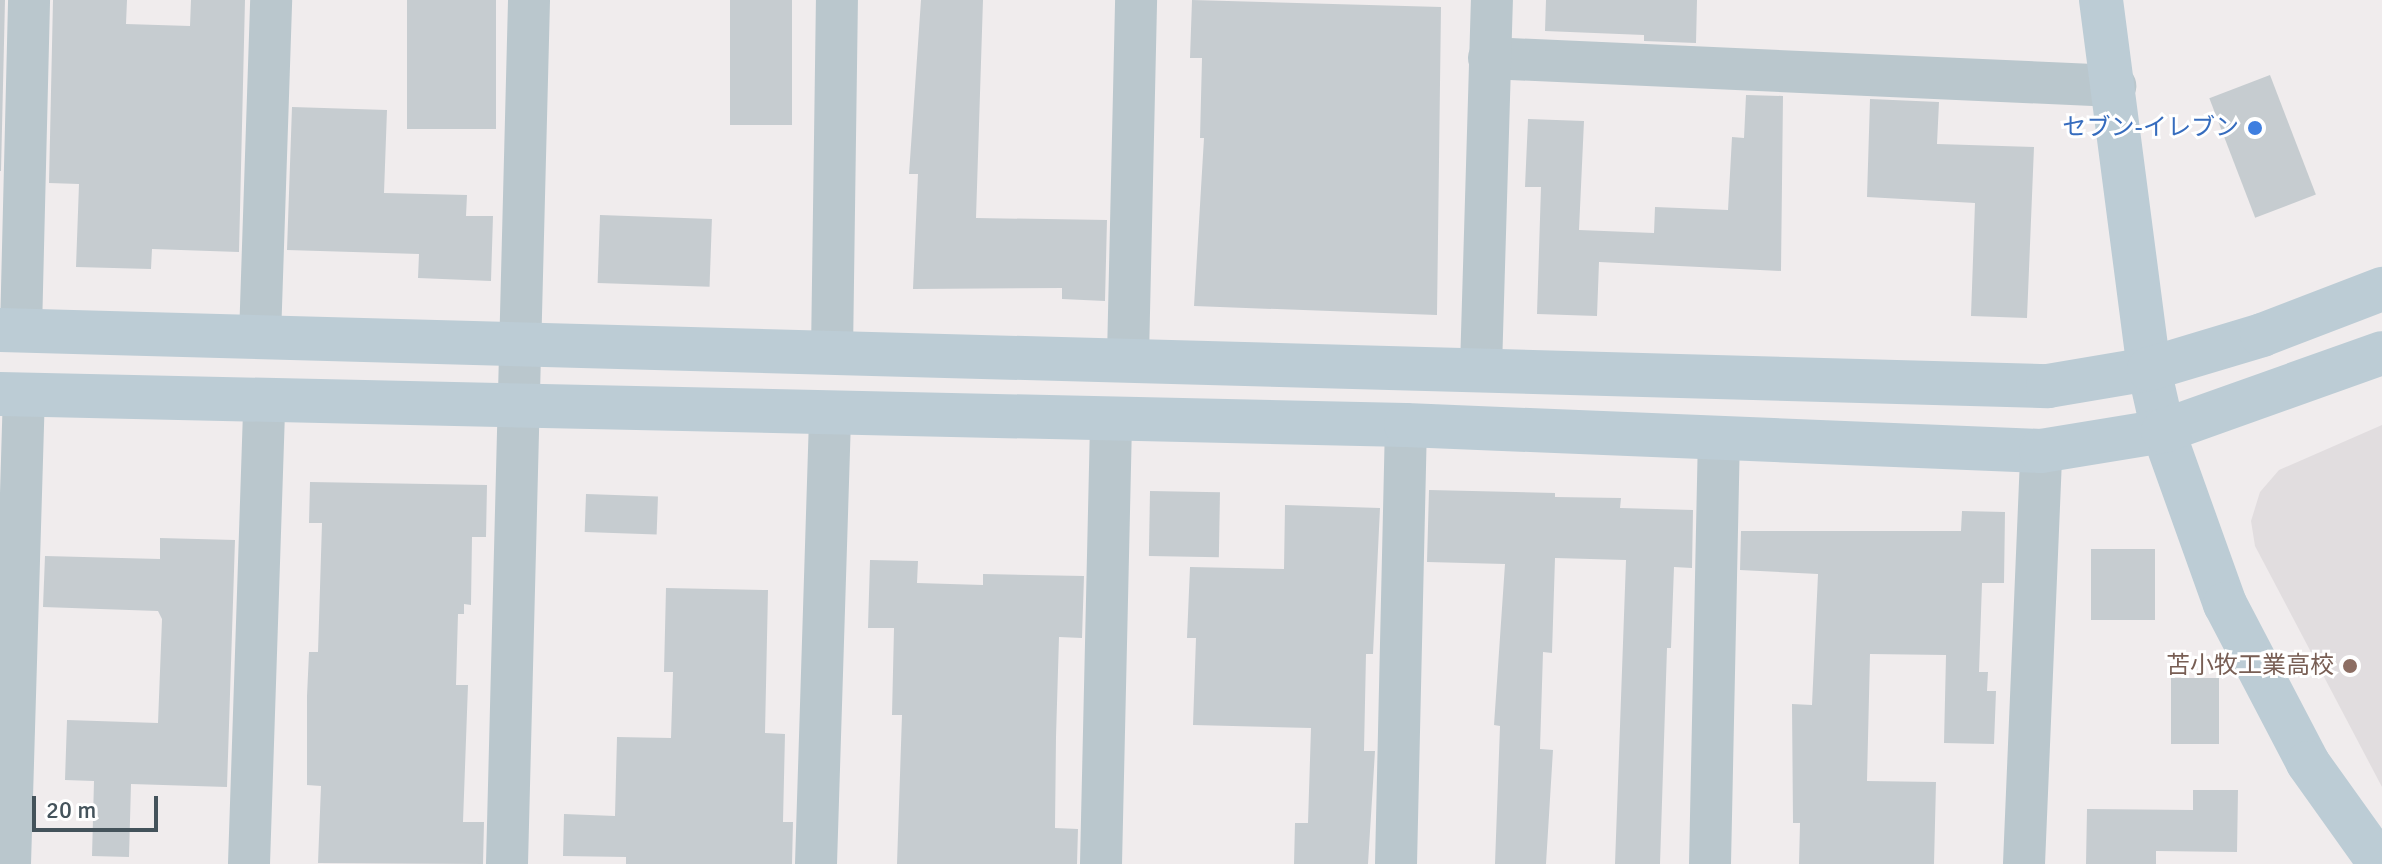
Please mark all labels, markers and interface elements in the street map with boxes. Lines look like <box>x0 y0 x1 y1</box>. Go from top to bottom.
place label: セブン-イレブン <box>2063 114 2239 142</box>
marker: セブン-イレブン <box>2246 119 2264 137</box>
place label: 苫小牧工業高校 <box>2166 652 2334 680</box>
marker: 苫小牧工業高校 <box>2341 657 2359 675</box>
scale bar <box>36 780 162 830</box>
text: 20 m <box>46 795 96 825</box>

